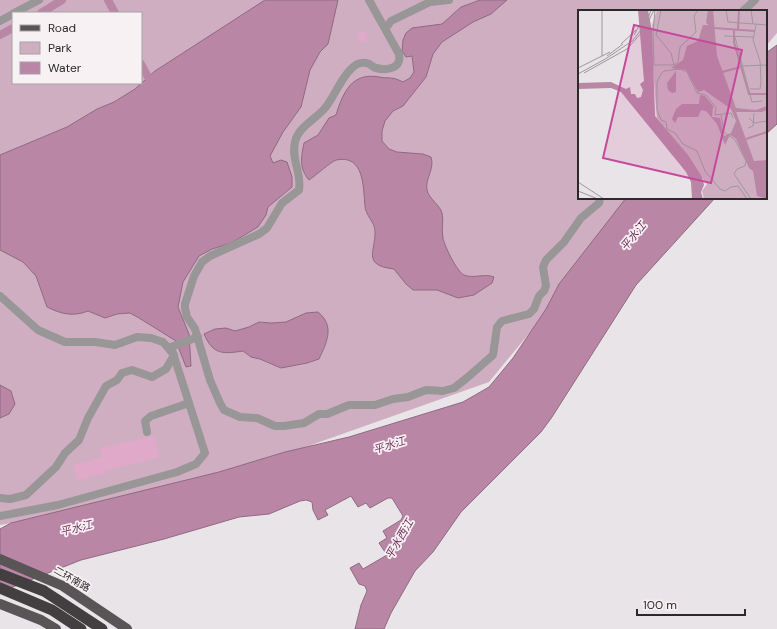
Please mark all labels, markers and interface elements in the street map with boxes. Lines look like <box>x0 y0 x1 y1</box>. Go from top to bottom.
inset map <box>578 10 767 199</box>
legend <box>12 12 142 84</box>
text: Road <box>48 20 76 36</box>
text: Park <box>48 40 72 56</box>
text: Water <box>48 60 82 76</box>
water label: 平水江 <box>617 218 650 253</box>
water label: 平水江 <box>371 433 408 457</box>
water label: 平水西江 <box>382 516 417 562</box>
water label: 平水江 <box>58 517 95 539</box>
street label: 二环南路 <box>51 563 93 595</box>
scale bar <box>637 591 745 617</box>
text: 100 m <box>643 597 677 613</box>

